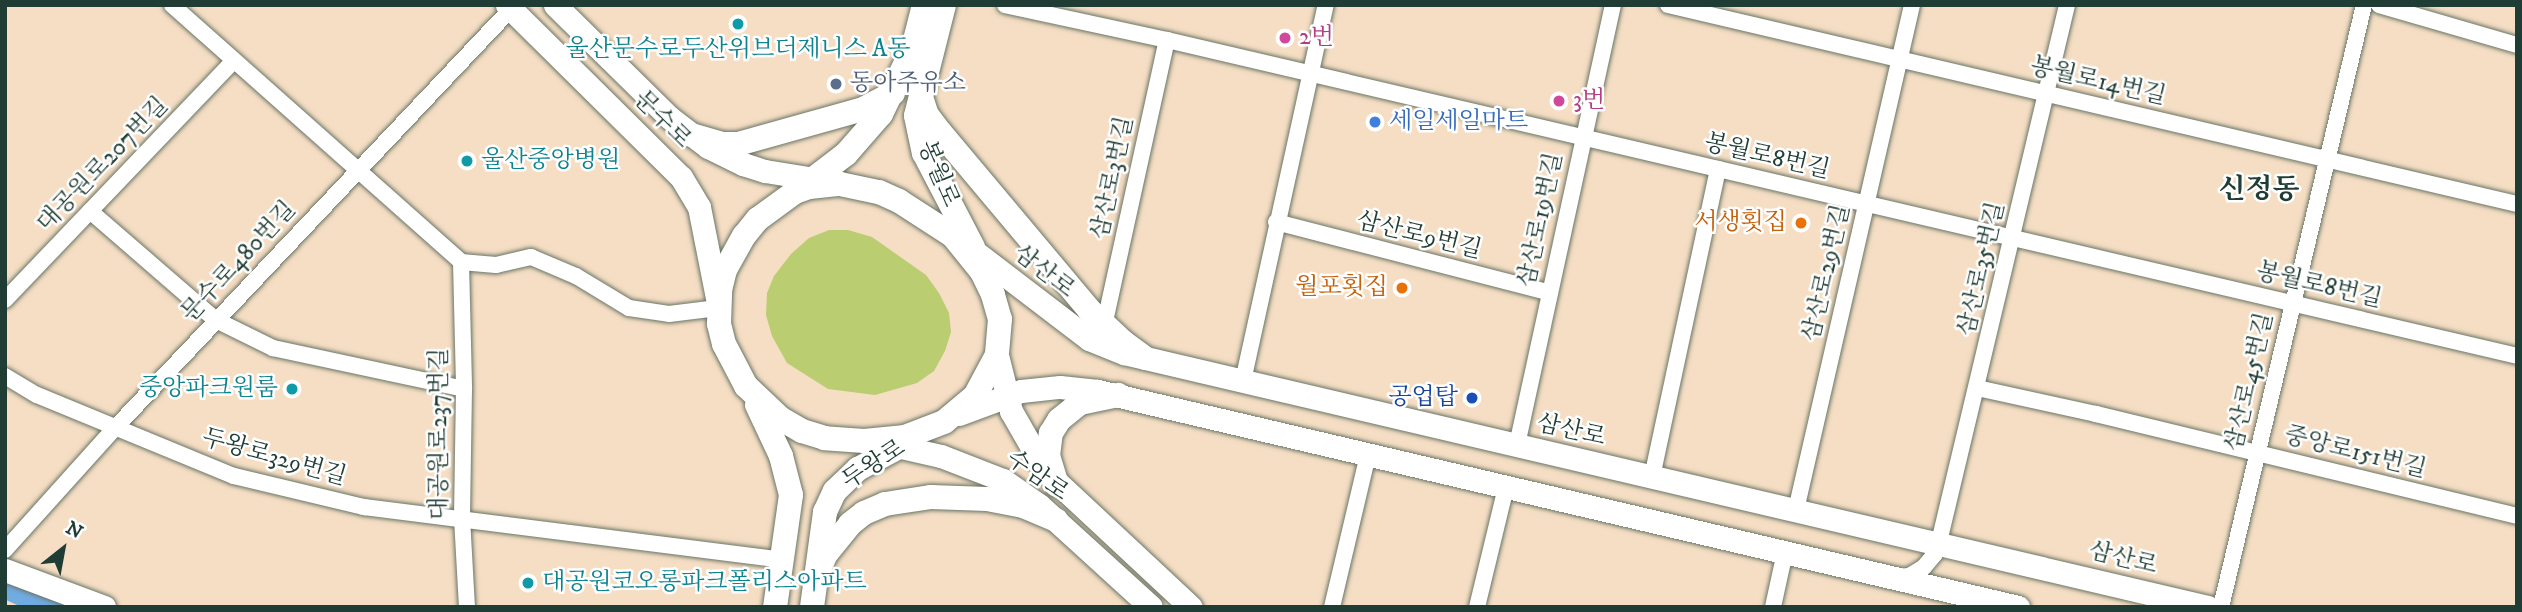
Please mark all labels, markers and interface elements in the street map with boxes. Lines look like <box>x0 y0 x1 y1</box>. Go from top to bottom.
marker: 울산문수로두산위브더제니스 A동 <box>730 16 746 32</box>
place label: 2번 <box>1299 24 1334 52</box>
marker: 2번 <box>1277 30 1293 46</box>
place label: 울산문수로두산위브더제니스 A동 <box>565 36 911 64</box>
street label: 봉월로14번길 <box>2027 52 2169 112</box>
place label: 동아주유소 <box>850 70 966 98</box>
marker: 동아주유소 <box>828 76 844 92</box>
street label: 문수로 <box>627 85 697 155</box>
place label: 3번 <box>1573 87 1605 115</box>
street label: 대공원로207번길 <box>31 92 175 238</box>
marker: 3번 <box>1551 93 1567 109</box>
place label: 세일세일마트 <box>1389 108 1528 136</box>
street label: 삼산로3번길 <box>1086 114 1140 242</box>
marker: 세일세일마트 <box>1367 114 1383 130</box>
street label: 봉월로8번길 <box>1701 129 1833 185</box>
street label: 봉월로 <box>911 136 965 212</box>
place label: 울산중앙병원 <box>481 147 620 175</box>
street label: 삼산로19번길 <box>1513 150 1569 290</box>
marker: 울산중앙병원 <box>459 153 475 169</box>
district label: 신정동 <box>2218 173 2300 207</box>
street label: 문수로480번길 <box>176 196 302 328</box>
street label: 삼산로35번길 <box>1953 199 2011 339</box>
street label: 삼산로29번길 <box>1797 202 1857 344</box>
street label: 삼산로9번길 <box>1353 207 1485 265</box>
place label: 서생횟집 <box>1694 209 1787 237</box>
marker: 서생횟집 <box>1793 215 1809 231</box>
street label: 삼산로 <box>1008 239 1080 305</box>
street label: 봉월로8번길 <box>2253 258 2385 314</box>
place label: 월포횟집 <box>1295 274 1388 302</box>
marker: 월포횟집 <box>1394 280 1410 296</box>
street label: 삼산로45번길 <box>2220 310 2280 454</box>
street label: 대공원로237번길 <box>426 348 454 520</box>
place label: 중앙파크원룸 <box>139 375 278 403</box>
marker: 중앙파크원룸 <box>284 381 300 397</box>
place label: 공업탑 <box>1388 384 1458 412</box>
marker: 공업탑 <box>1464 390 1480 406</box>
street label: 삼산로 <box>1534 409 1608 453</box>
street label: 중앙로151번길 <box>2281 421 2429 485</box>
street label: 두왕로329번길 <box>199 424 349 492</box>
street label: 두왕로 <box>837 434 911 496</box>
street label: 수암로 <box>1000 444 1074 508</box>
north arrow <box>28 514 98 584</box>
text: N <box>61 517 87 544</box>
street label: 삼산로 <box>2086 537 2160 581</box>
place label: 대공원코오롱파크폴리스아파트 <box>542 569 867 597</box>
marker: 대공원코오롱파크폴리스아파트 <box>520 575 536 591</box>

